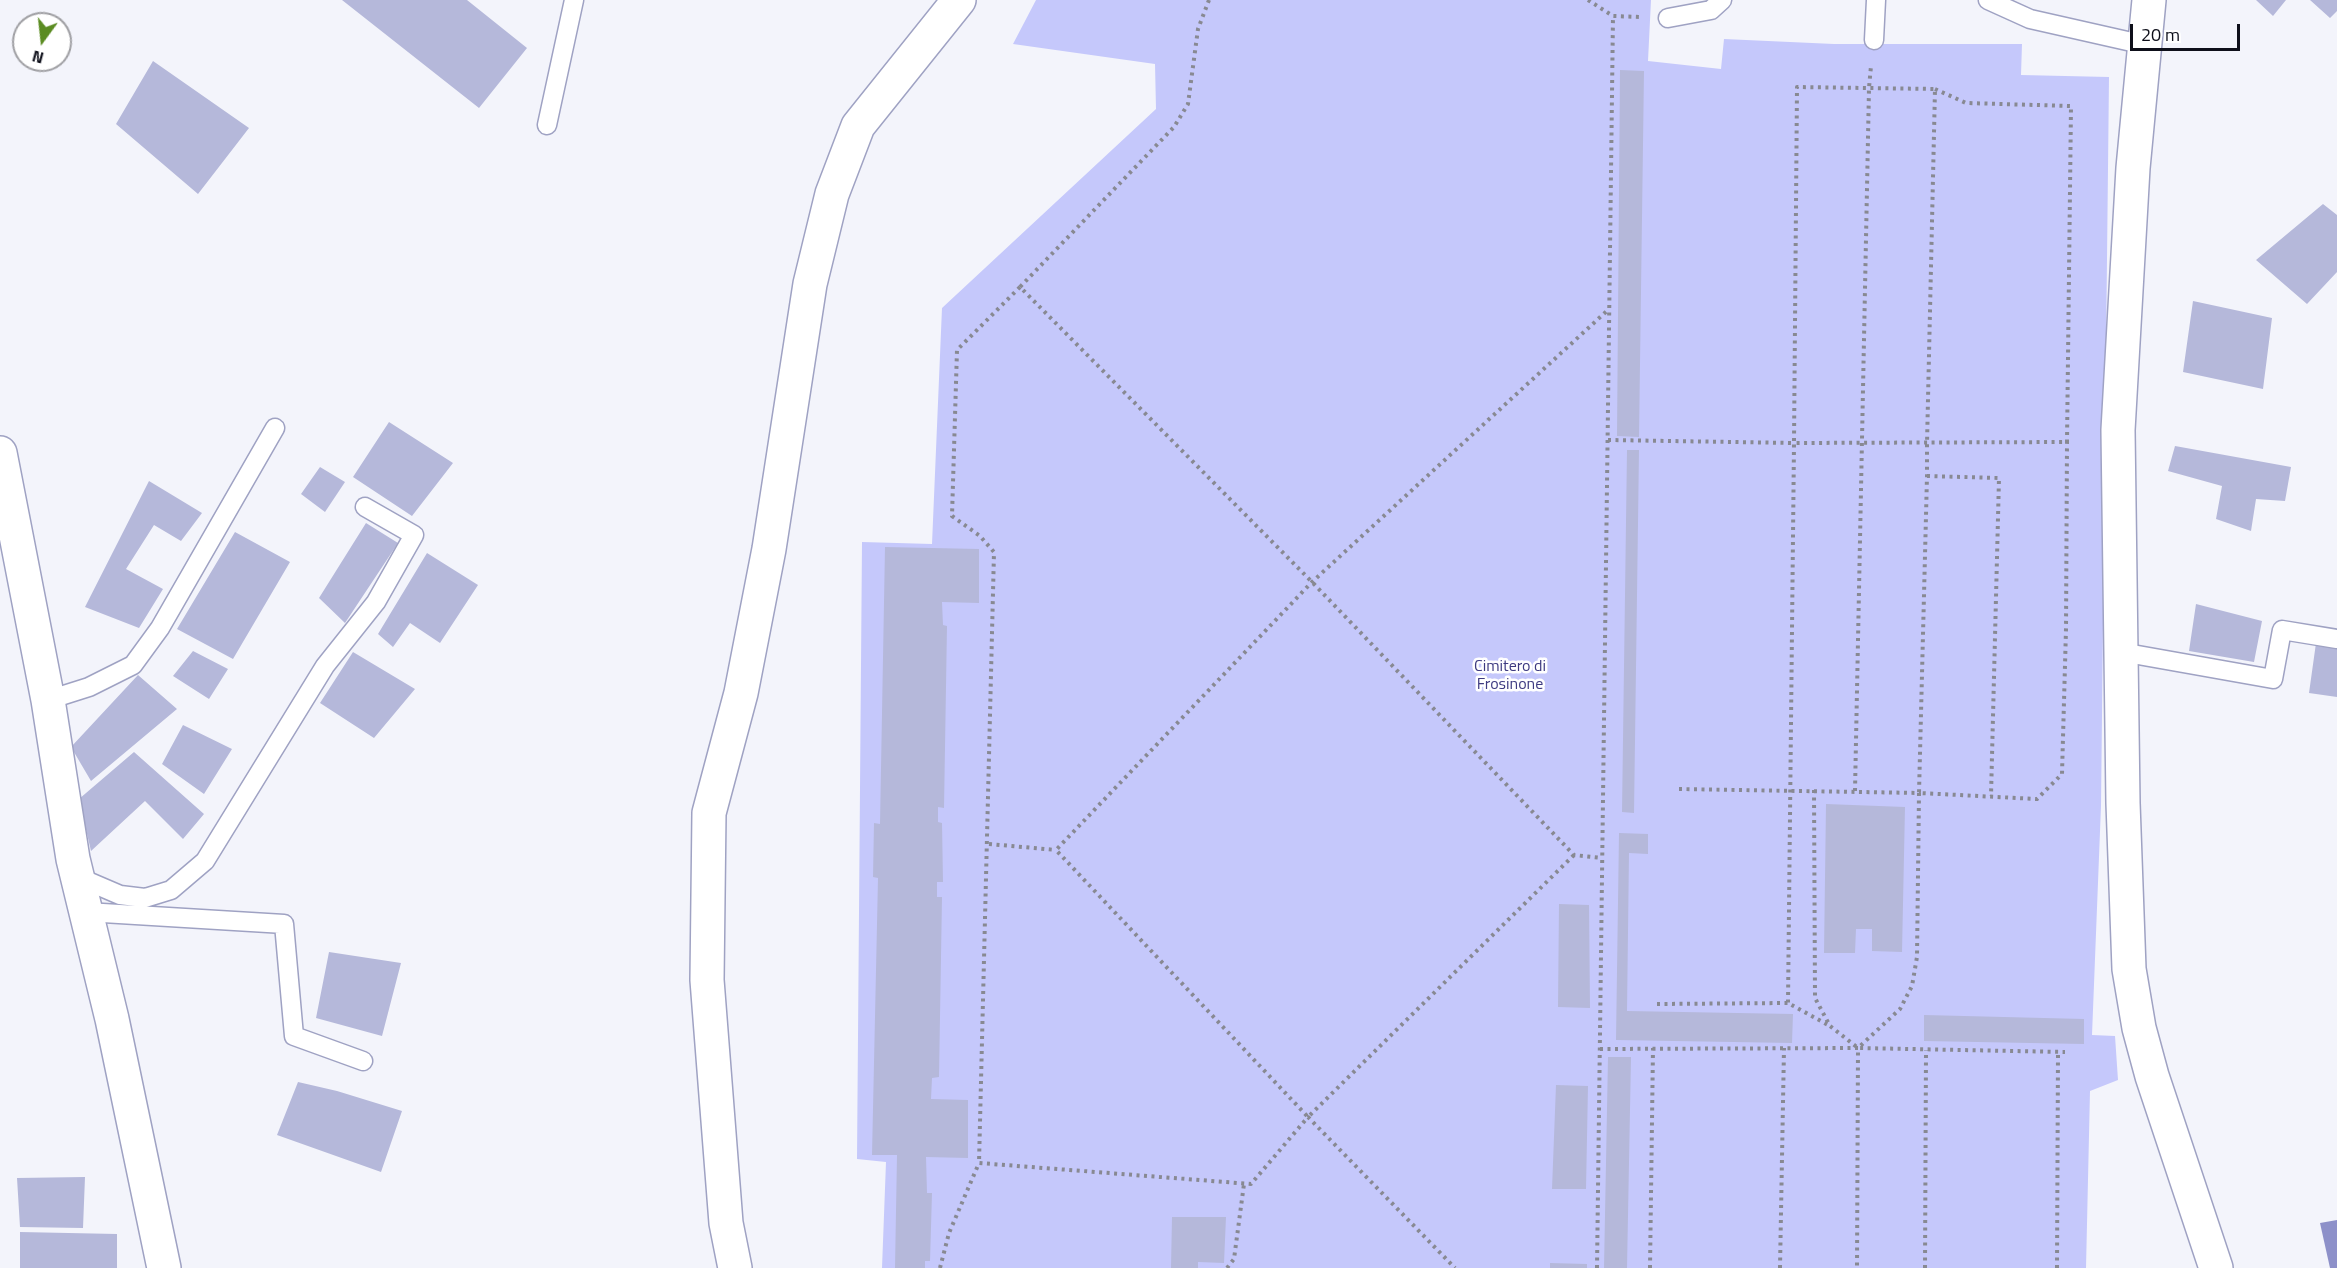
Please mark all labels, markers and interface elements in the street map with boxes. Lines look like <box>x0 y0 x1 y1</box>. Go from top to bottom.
north arrow <box>12 12 72 72</box>
scale bar <box>2133 12 2242 50</box>
text: 20 m <box>2141 21 2180 48</box>
text: N <box>29 44 46 70</box>
park label: Cimitero di Frosinone <box>1474 657 1546 695</box>

